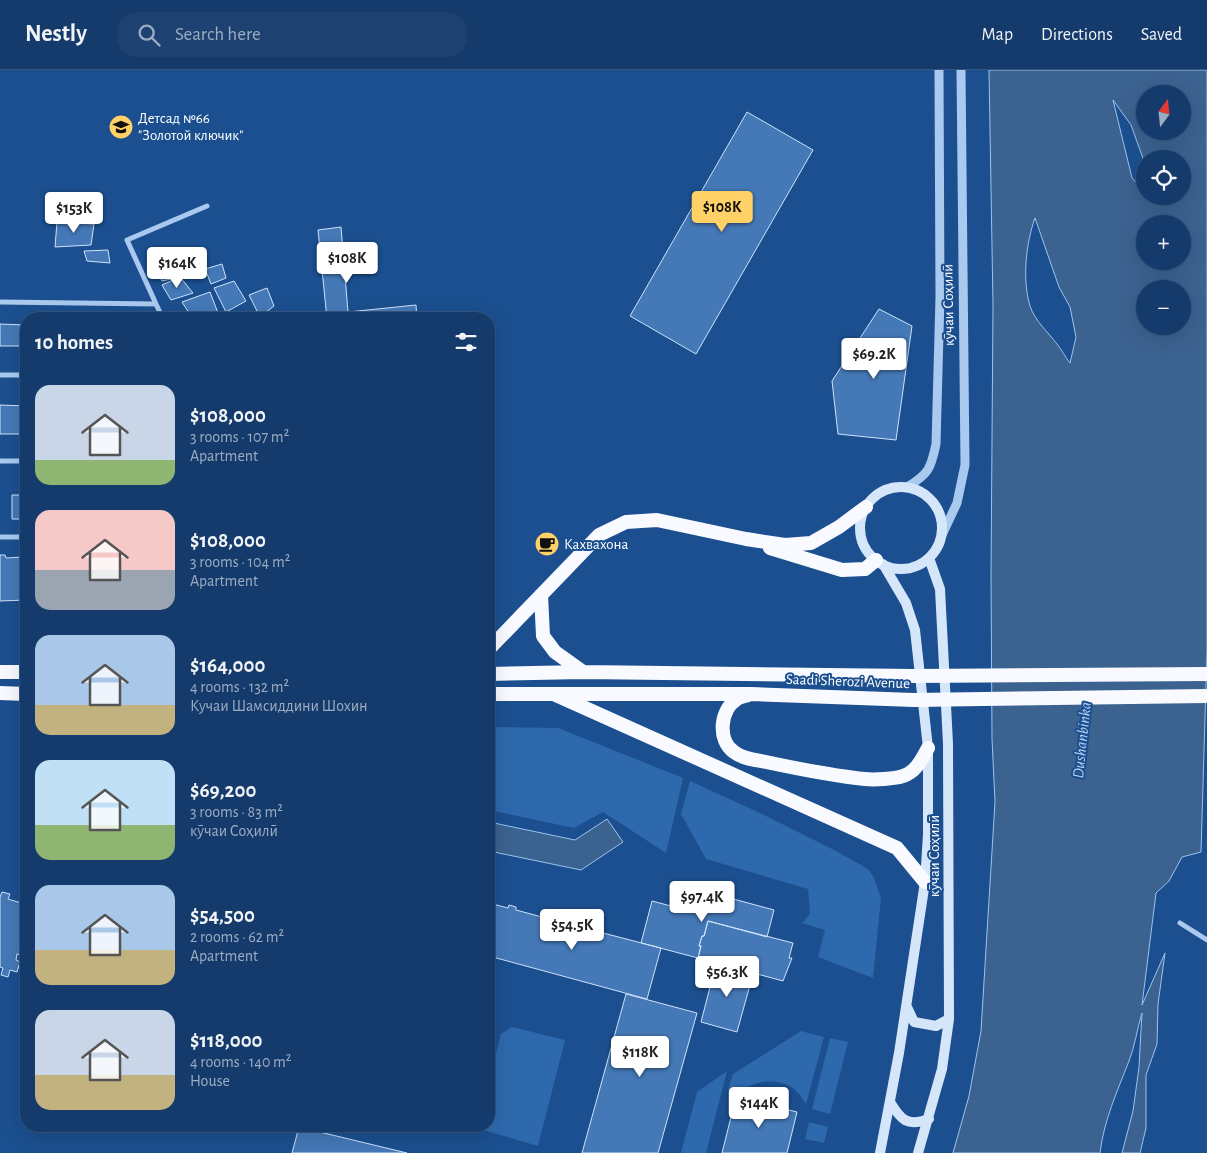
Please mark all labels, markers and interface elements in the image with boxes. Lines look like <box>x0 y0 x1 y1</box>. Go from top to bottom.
search box <box>117 12 467 57</box>
icon: search <box>135 21 163 49</box>
text: Nestly <box>25 22 87 46</box>
text: Search here <box>175 25 261 44</box>
text: Map <box>982 26 1013 44</box>
text: Directions <box>1041 26 1113 44</box>
text: Saved <box>1141 26 1182 44</box>
north arrow <box>1136 85 1191 140</box>
map controls <box>1136 85 1191 335</box>
place label: Детсад №66 "Золотой ключик" <box>138 111 243 143</box>
school or university icon: Детсад №66 "Золотой ключик" <box>108 114 134 140</box>
button: locate <box>1136 150 1191 205</box>
pin: $108K <box>687 190 757 233</box>
pin: $153K <box>39 191 109 234</box>
text: $108K <box>703 199 741 215</box>
text: $153K <box>56 200 92 216</box>
button: + <box>1136 215 1191 270</box>
pin: $108K <box>312 242 382 284</box>
pin: $164K <box>142 246 212 289</box>
text: $108K <box>328 250 366 266</box>
text: $164K <box>158 255 196 271</box>
street label: кӯчаи Соҳилӣ <box>940 264 957 346</box>
button: − <box>1136 280 1191 335</box>
icon: filters <box>452 328 480 356</box>
text: 10 homes <box>35 332 113 353</box>
pin: $69.2K <box>833 338 915 380</box>
text: $69.2K <box>852 346 896 362</box>
icon: home <box>75 405 135 465</box>
text: $108,000 <box>190 405 266 426</box>
text: 3 rooms · 107 m² <box>190 429 289 445</box>
text: Apartment <box>190 448 258 464</box>
icon: home <box>75 530 135 590</box>
text: $108,000 <box>190 530 266 551</box>
cafe icon: Кахвахона <box>534 531 560 557</box>
place label: Кахвахона <box>564 537 628 552</box>
text: 3 rooms · 104 m² <box>190 554 290 570</box>
text: Apartment <box>190 573 258 589</box>
icon: home <box>75 655 135 715</box>
text: $164,000 <box>190 655 265 676</box>
street label: Saadi Sherozi Avenue <box>786 672 910 691</box>
text: 4 rooms · 132 m² <box>190 679 289 695</box>
text: Кучаи Шамсиддини Шохин <box>190 698 368 714</box>
water label: Dushanbinka <box>1070 701 1094 779</box>
icon: home <box>75 780 135 840</box>
text: $69,200 <box>190 780 256 801</box>
text: 3 rooms · 83 m² <box>190 804 283 820</box>
street label: кӯчаи Соҳилӣ <box>927 815 942 897</box>
text: кӯчаи Соҳилӣ <box>190 823 278 839</box>
pin: $97.4K <box>661 880 743 923</box>
text: $97.4K <box>681 889 723 905</box>
icon: home <box>75 905 135 965</box>
text: $54,500 <box>190 905 255 926</box>
pin: $54.5K <box>531 908 613 951</box>
text: $54.5K <box>551 917 593 933</box>
text: 2 rooms · 62 m² <box>190 929 284 945</box>
text: Apartment <box>190 948 258 964</box>
pin: $56.3K <box>686 956 768 998</box>
text: $56.3K <box>706 964 748 980</box>
icon: home <box>75 1030 135 1090</box>
text: $118,000 <box>190 1030 263 1051</box>
pin: $118K <box>605 1036 675 1078</box>
text: $118K <box>622 1044 658 1060</box>
text: 4 rooms · 140 m² <box>190 1054 291 1070</box>
text: House <box>190 1073 230 1089</box>
pin: $144K <box>724 1086 794 1129</box>
text: $144K <box>740 1095 778 1111</box>

